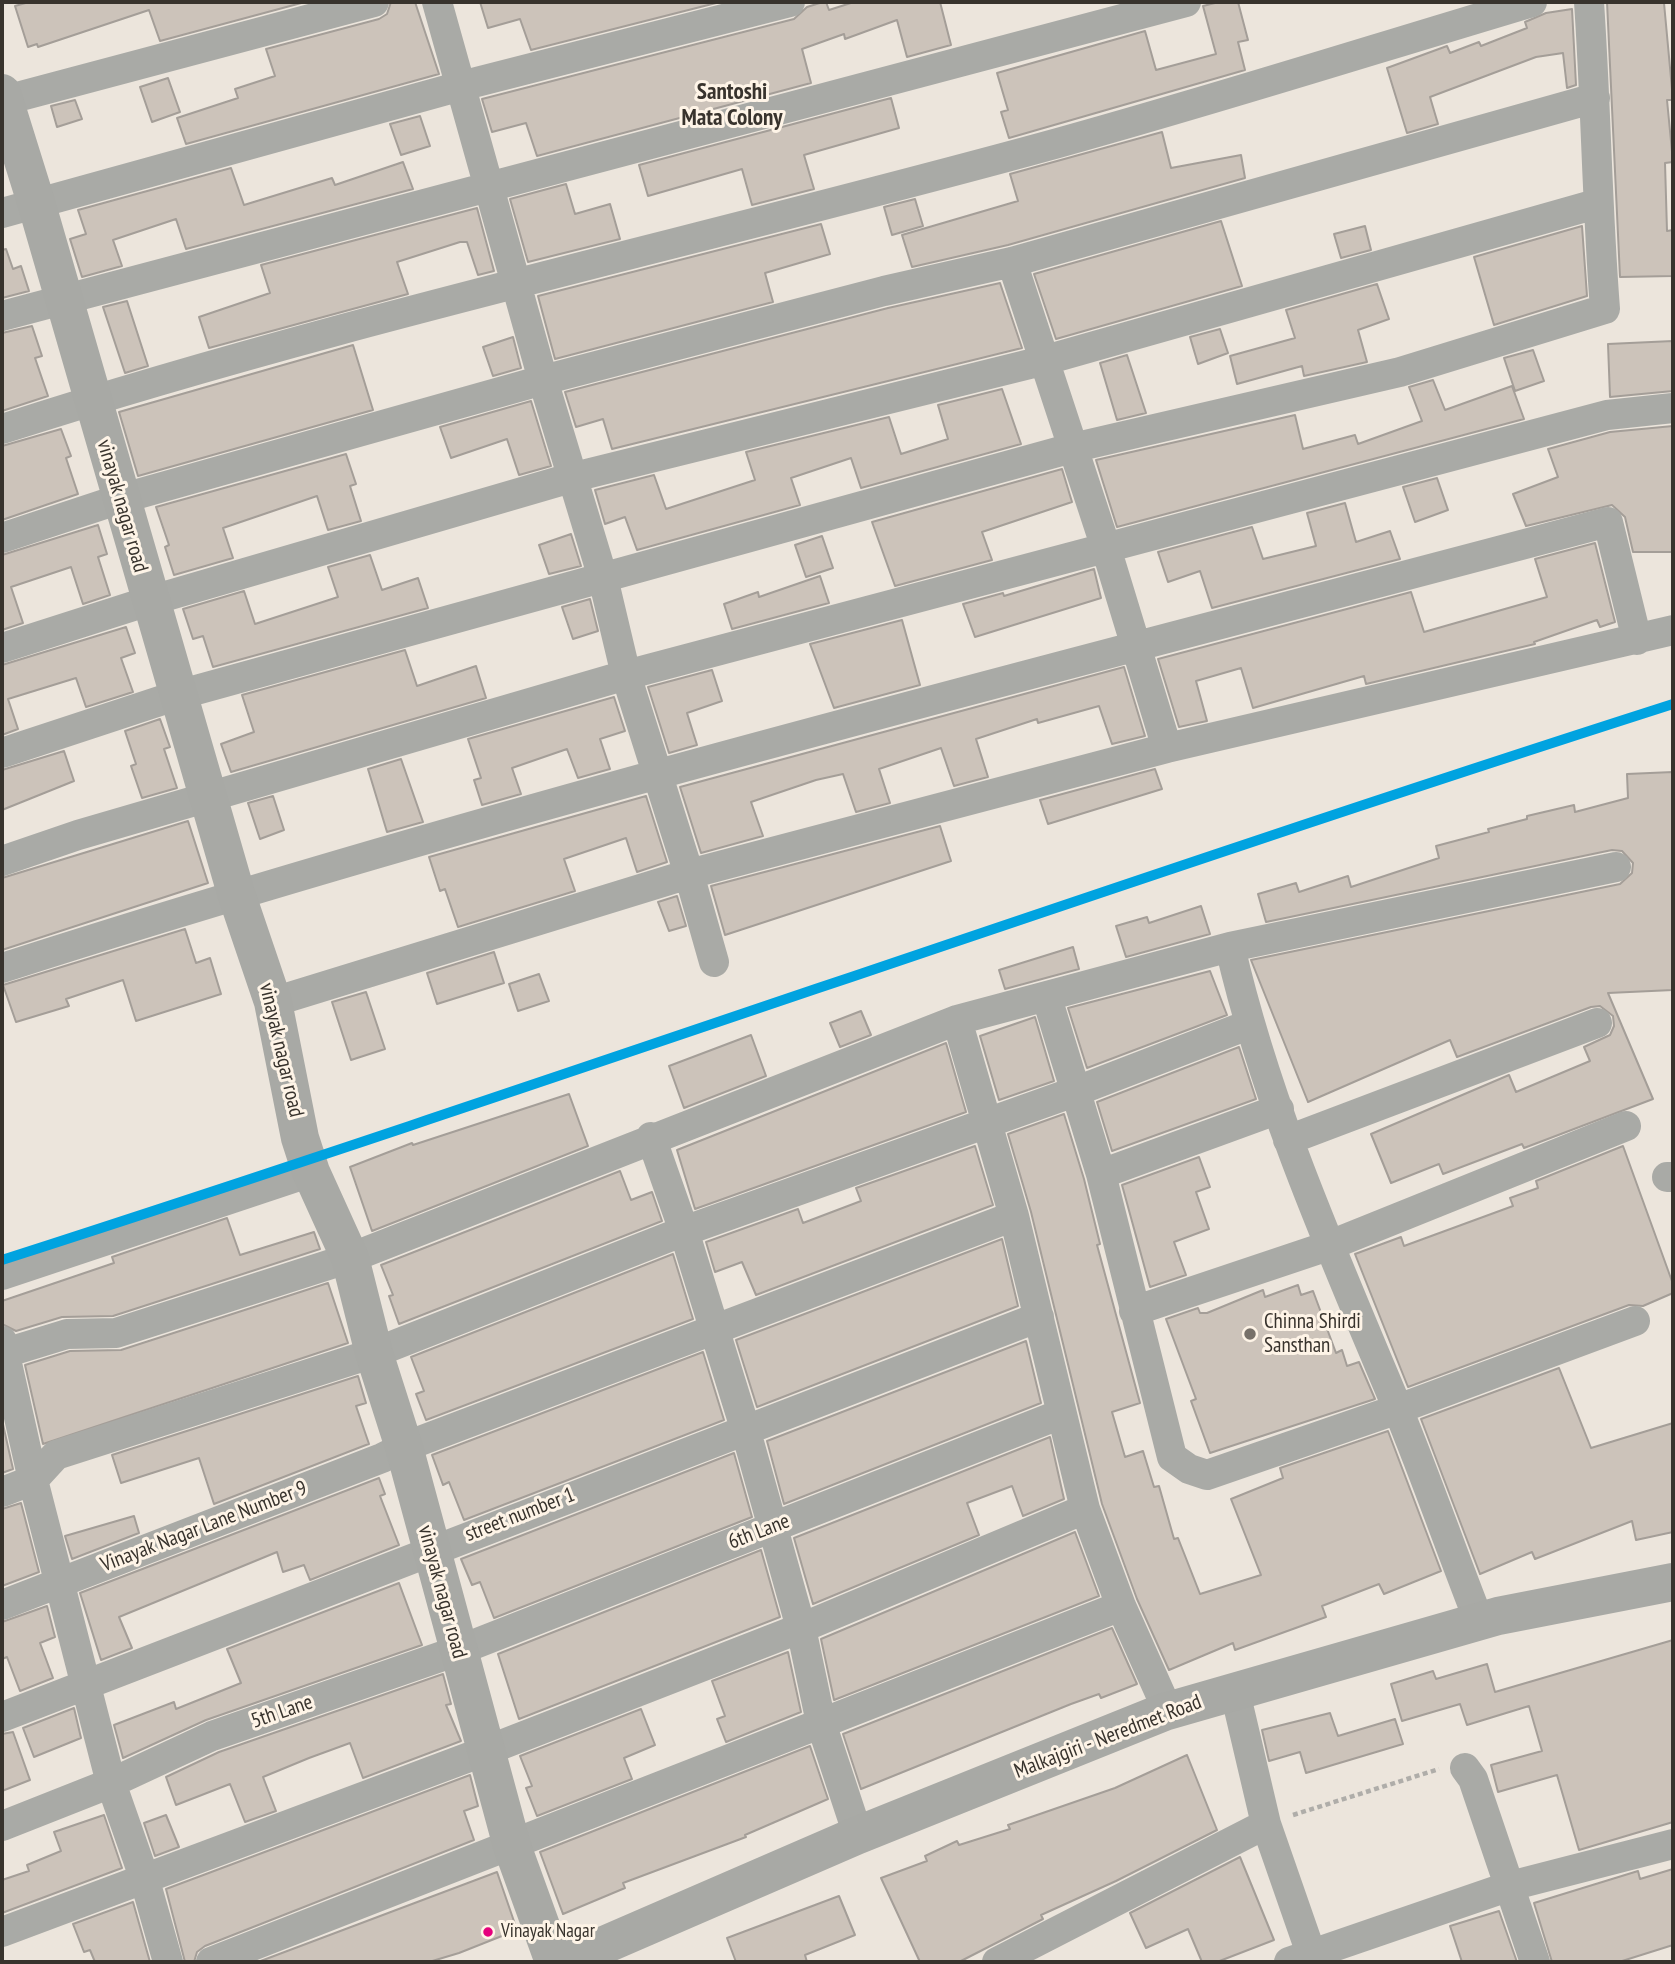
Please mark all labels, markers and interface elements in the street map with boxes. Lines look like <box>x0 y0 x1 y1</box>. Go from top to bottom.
district label: Santoshi Mata Colony <box>681 78 783 132</box>
street label: vinayak nagar road <box>91 437 153 575</box>
street label: vinayak nagar road <box>253 981 309 1119</box>
place label: Chinna Shirdi Sansthan <box>1264 1309 1361 1359</box>
marker: Chinna Shirdi Sansthan <box>1242 1326 1258 1342</box>
street label: Vinayak Nagar Lane Number 9 <box>97 1476 311 1578</box>
street label: street number 1 <box>462 1483 578 1547</box>
street label: 6th Lane <box>725 1509 793 1555</box>
street label: vinayak nagar road <box>412 1523 472 1661</box>
street label: 5th Lane <box>248 1690 316 1734</box>
street label: Malkajgiri - Neredmet Road <box>1011 1690 1205 1784</box>
place label: Vinayak Nagar <box>501 1921 595 1943</box>
marker: Vinayak Nagar <box>481 1925 495 1939</box>

